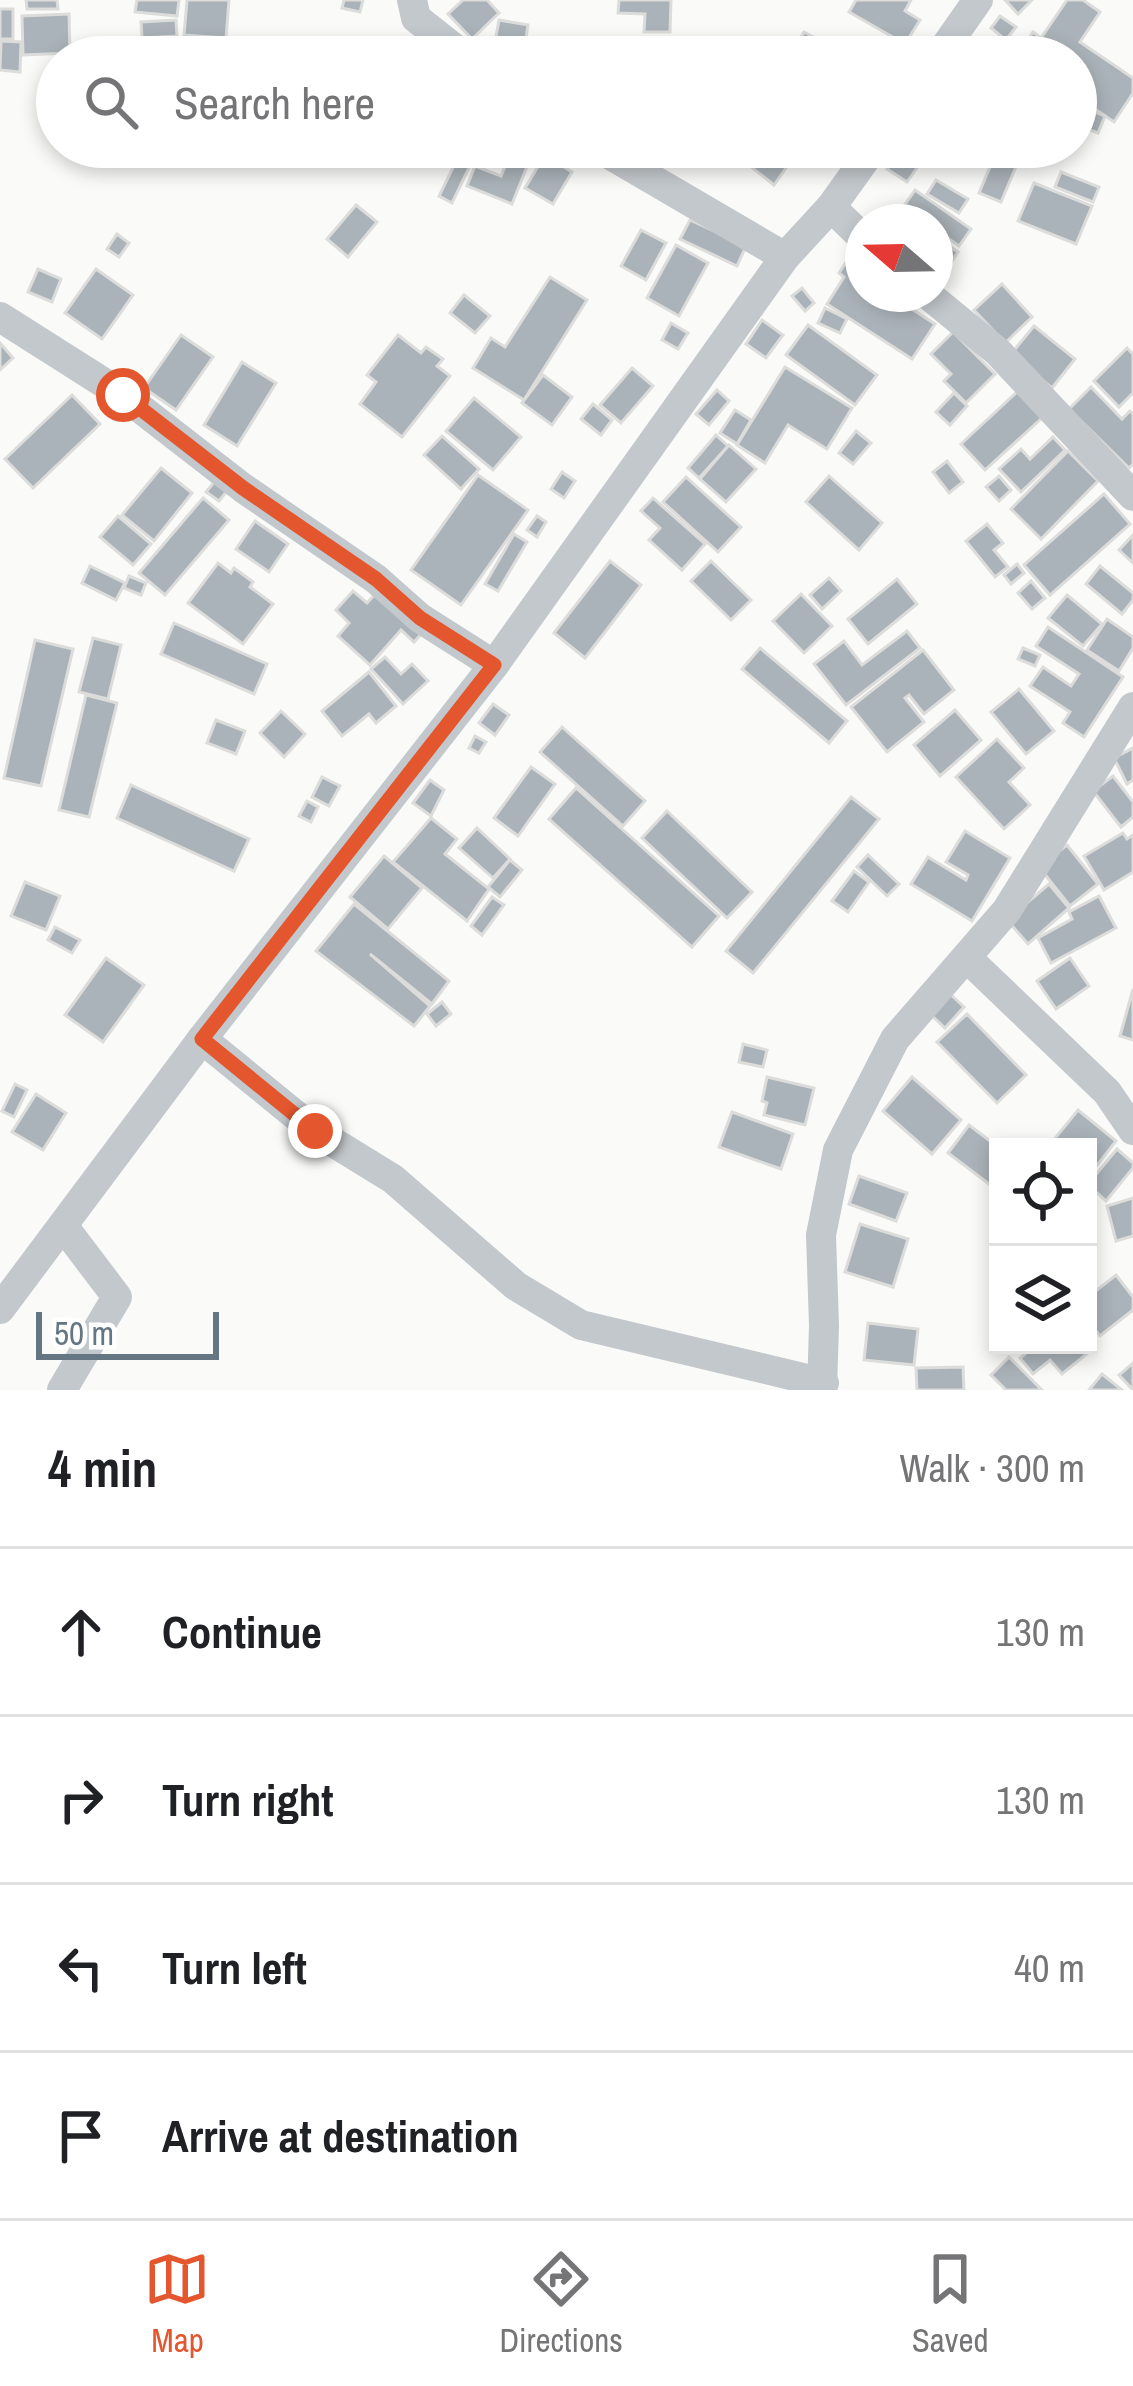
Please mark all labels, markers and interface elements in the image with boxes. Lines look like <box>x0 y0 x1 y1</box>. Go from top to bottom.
search box <box>36 36 1097 168</box>
icon: search <box>78 69 144 135</box>
text: Search here <box>174 72 375 133</box>
north arrow <box>845 204 953 312</box>
route start <box>96 368 150 422</box>
route end <box>288 1104 342 1158</box>
map controls <box>989 1138 1097 1354</box>
button: locate <box>989 1138 1097 1246</box>
button: layers <box>989 1246 1097 1354</box>
scale bar <box>36 1306 219 1359</box>
text: 50 m <box>54 1311 114 1355</box>
text: 4 min <box>48 1434 157 1503</box>
text: Walk · 300 m <box>900 1442 1085 1494</box>
icon: ahead <box>48 1599 114 1665</box>
text: Continue <box>162 1601 322 1662</box>
text: 130 m <box>996 1606 1085 1658</box>
icon: right <box>48 1767 114 1833</box>
text: Turn right <box>162 1769 334 1830</box>
text: 130 m <box>996 1774 1085 1826</box>
icon: left <box>48 1935 114 2001</box>
text: Turn left <box>162 1937 307 1998</box>
text: 40 m <box>1014 1942 1085 1994</box>
icon: arrive <box>48 2103 114 2169</box>
text: Arrive at destination <box>162 2105 519 2166</box>
tab: Map <box>144 2246 210 2362</box>
tab: Directions <box>499 2246 623 2362</box>
tab: Saved <box>912 2246 988 2362</box>

